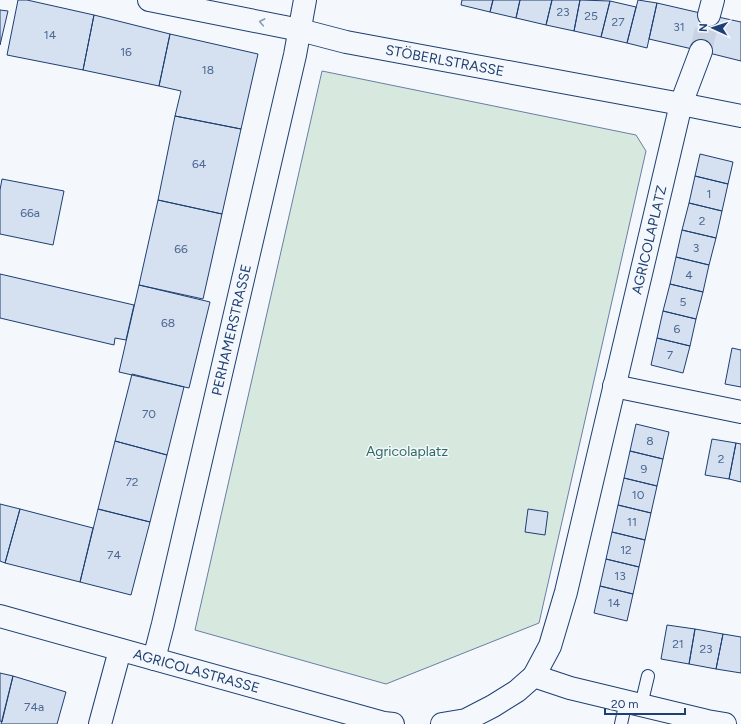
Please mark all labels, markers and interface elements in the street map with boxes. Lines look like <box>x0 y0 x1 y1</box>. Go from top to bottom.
house number: 23 <box>556 5 570 19</box>
north arrow <box>693 8 733 48</box>
house number: 25 <box>584 9 598 23</box>
house number: 27 <box>611 15 625 29</box>
one-way arrow <box>259 19 265 27</box>
house number: 31 <box>673 20 685 34</box>
text: N <box>697 23 710 32</box>
house number: 14 <box>44 28 57 42</box>
street label: STÖBERLSTRASSE <box>384 41 505 80</box>
house number: 16 <box>120 45 132 59</box>
house number: 18 <box>202 63 214 77</box>
house number: 64 <box>192 157 207 171</box>
street label: AGRICOLAPLATZ <box>628 184 671 296</box>
house number: 1 <box>707 187 711 201</box>
house number: 66a <box>20 206 40 220</box>
house number: 2 <box>699 214 705 228</box>
house number: 3 <box>693 241 699 255</box>
house number: 66 <box>174 242 188 256</box>
street label: PERHAMERSTRASSE <box>208 263 255 397</box>
house number: 4 <box>685 268 693 282</box>
house number: 5 <box>680 295 687 309</box>
house number: 68 <box>161 316 175 330</box>
house number: 6 <box>674 322 681 336</box>
house number: 7 <box>667 348 674 362</box>
house number: 70 <box>142 407 156 421</box>
house number: 8 <box>646 434 654 448</box>
park label: Agricolaplatz <box>366 443 448 460</box>
house number: 2 <box>718 452 724 466</box>
house number: 9 <box>641 462 648 476</box>
house number: 72 <box>125 475 139 489</box>
house number: 10 <box>632 488 645 502</box>
house number: 11 <box>627 515 637 529</box>
house number: 12 <box>620 543 632 557</box>
house number: 74 <box>107 548 121 562</box>
house number: 13 <box>614 569 626 583</box>
house number: 14 <box>608 596 621 610</box>
house number: 21 <box>672 637 684 651</box>
house number: 23 <box>699 642 713 656</box>
street label: AGRICOLASTRASSE <box>131 646 261 697</box>
scale bar <box>605 690 685 716</box>
text: 20 m <box>611 697 639 711</box>
house number: 74a <box>24 700 44 714</box>

